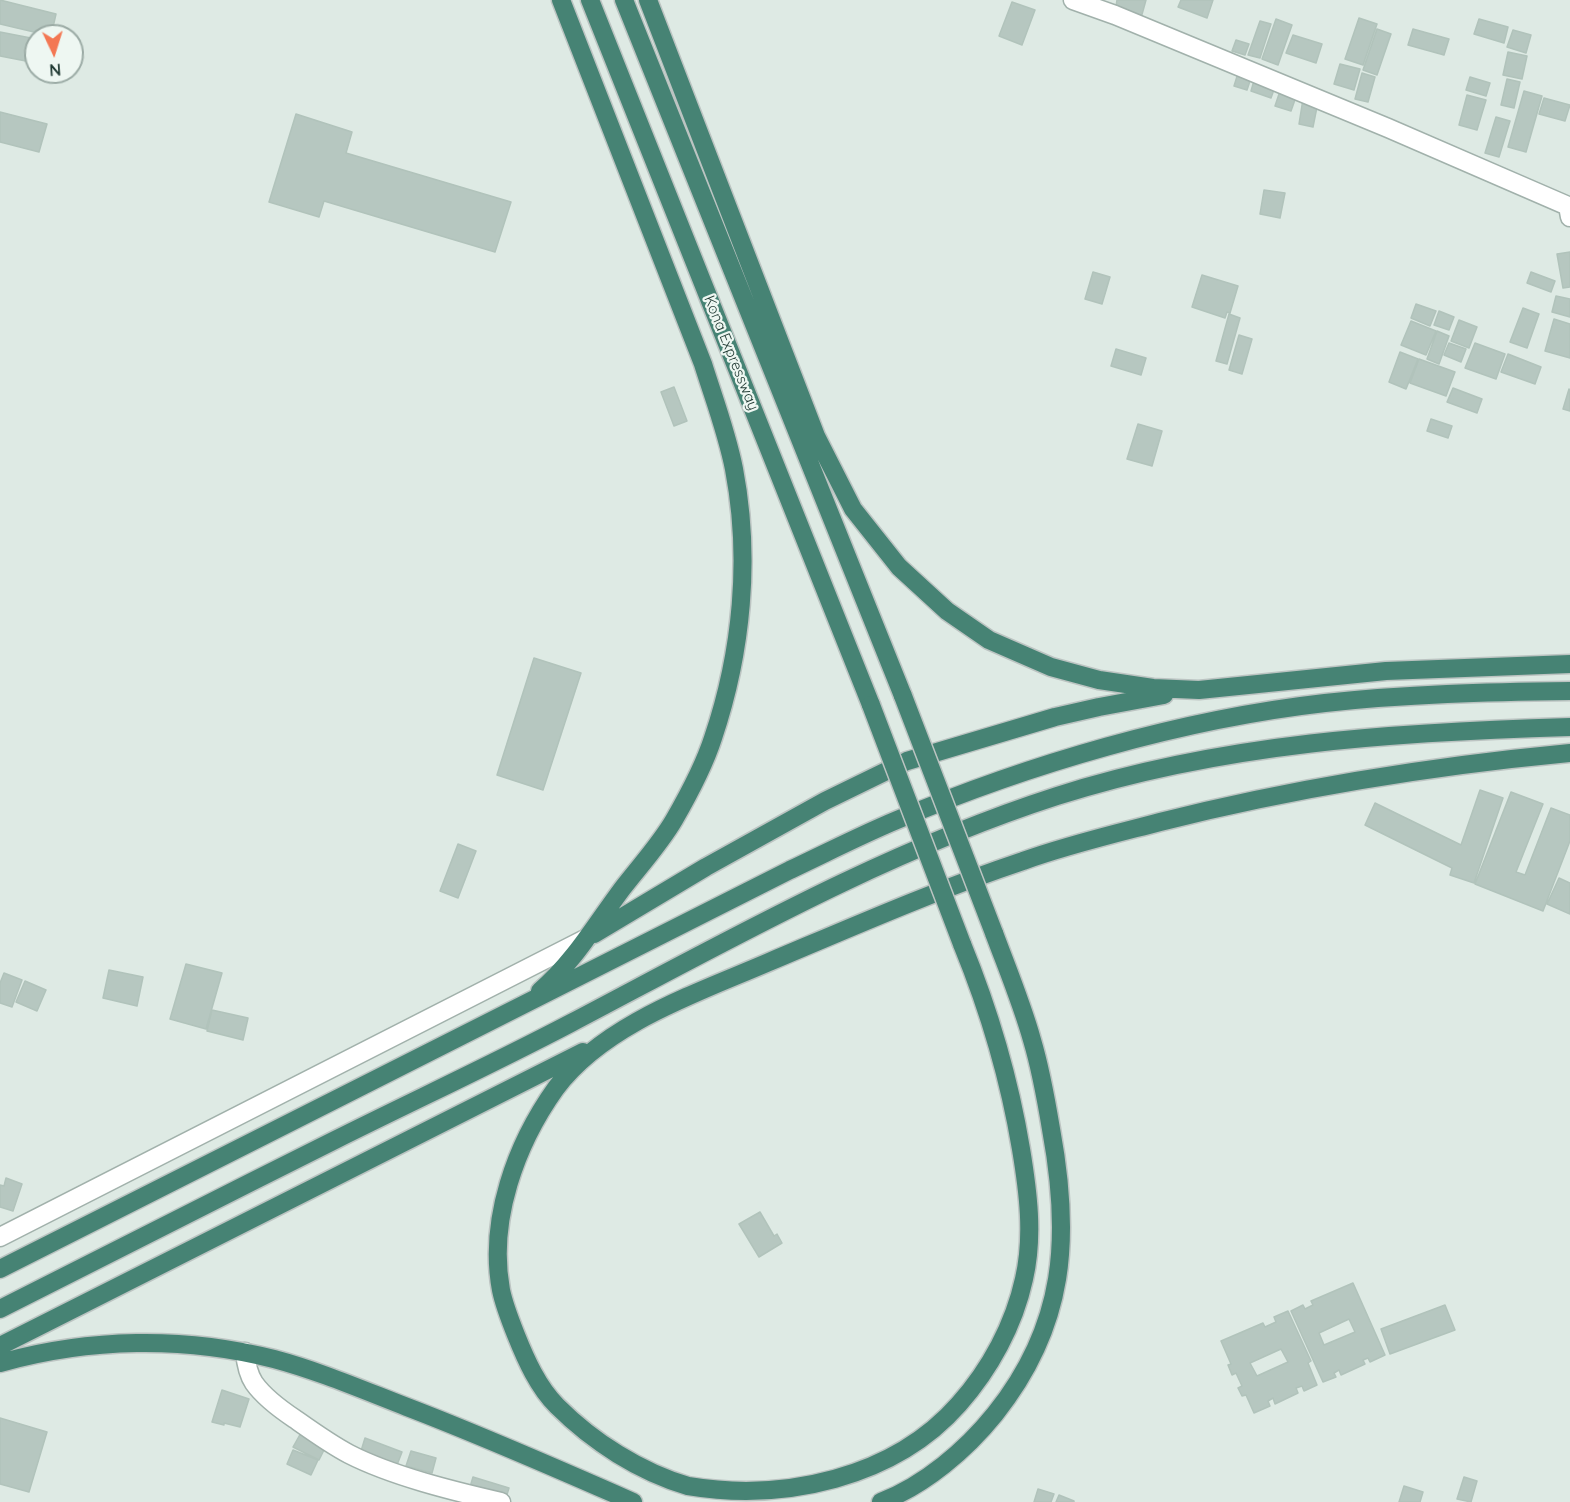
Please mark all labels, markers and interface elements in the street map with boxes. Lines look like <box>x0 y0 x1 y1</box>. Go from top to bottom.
north arrow <box>24 24 84 84</box>
text: N <box>49 60 62 80</box>
street label: Kona Expressway <box>700 293 762 413</box>

